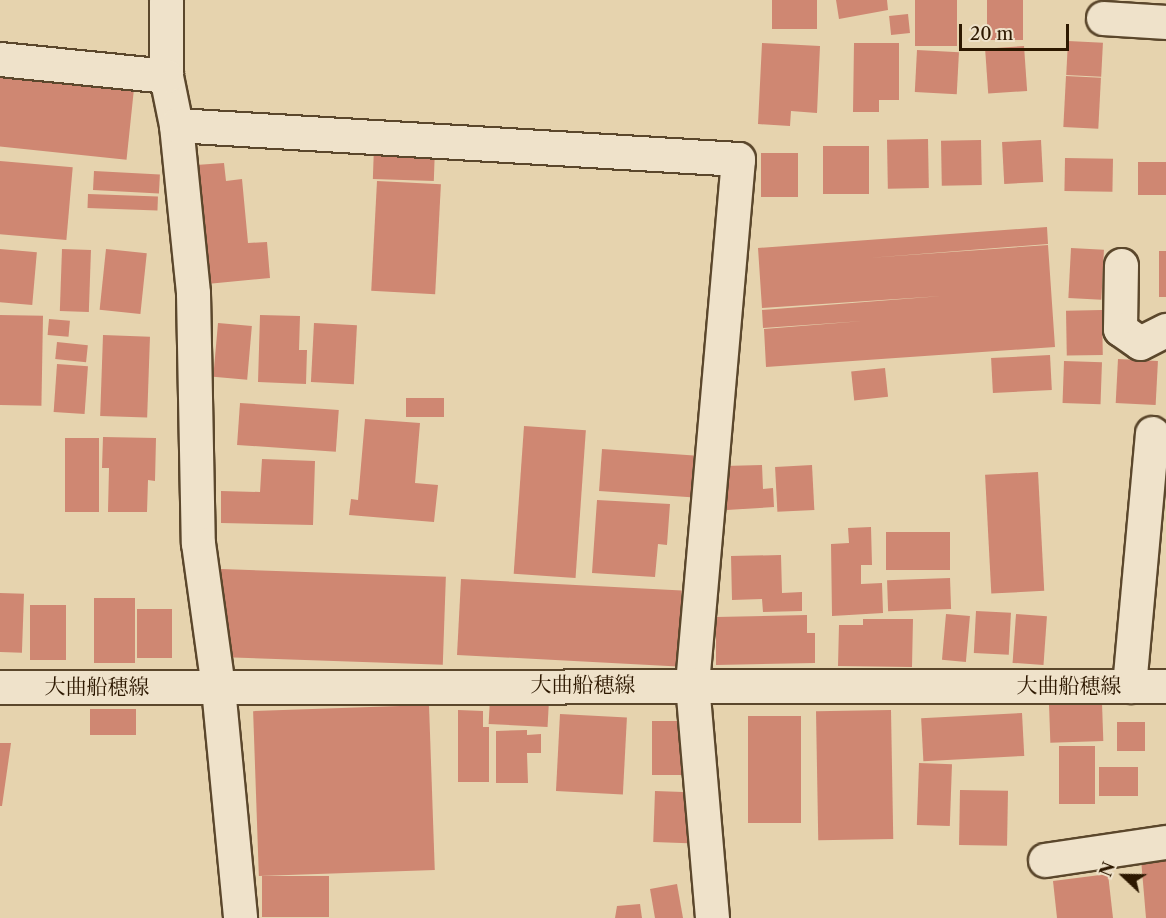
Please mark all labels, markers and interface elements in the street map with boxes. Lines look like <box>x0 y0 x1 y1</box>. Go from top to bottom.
scale bar <box>962 12 1072 50</box>
text: 20 m <box>970 23 1013 45</box>
street label: 大曲船穂線 <box>531 672 635 698</box>
street label: 大曲船穂線 <box>1017 673 1121 699</box>
street label: 大曲船穂線 <box>45 674 149 700</box>
north arrow <box>1094 846 1154 906</box>
text: N <box>1095 859 1119 879</box>

